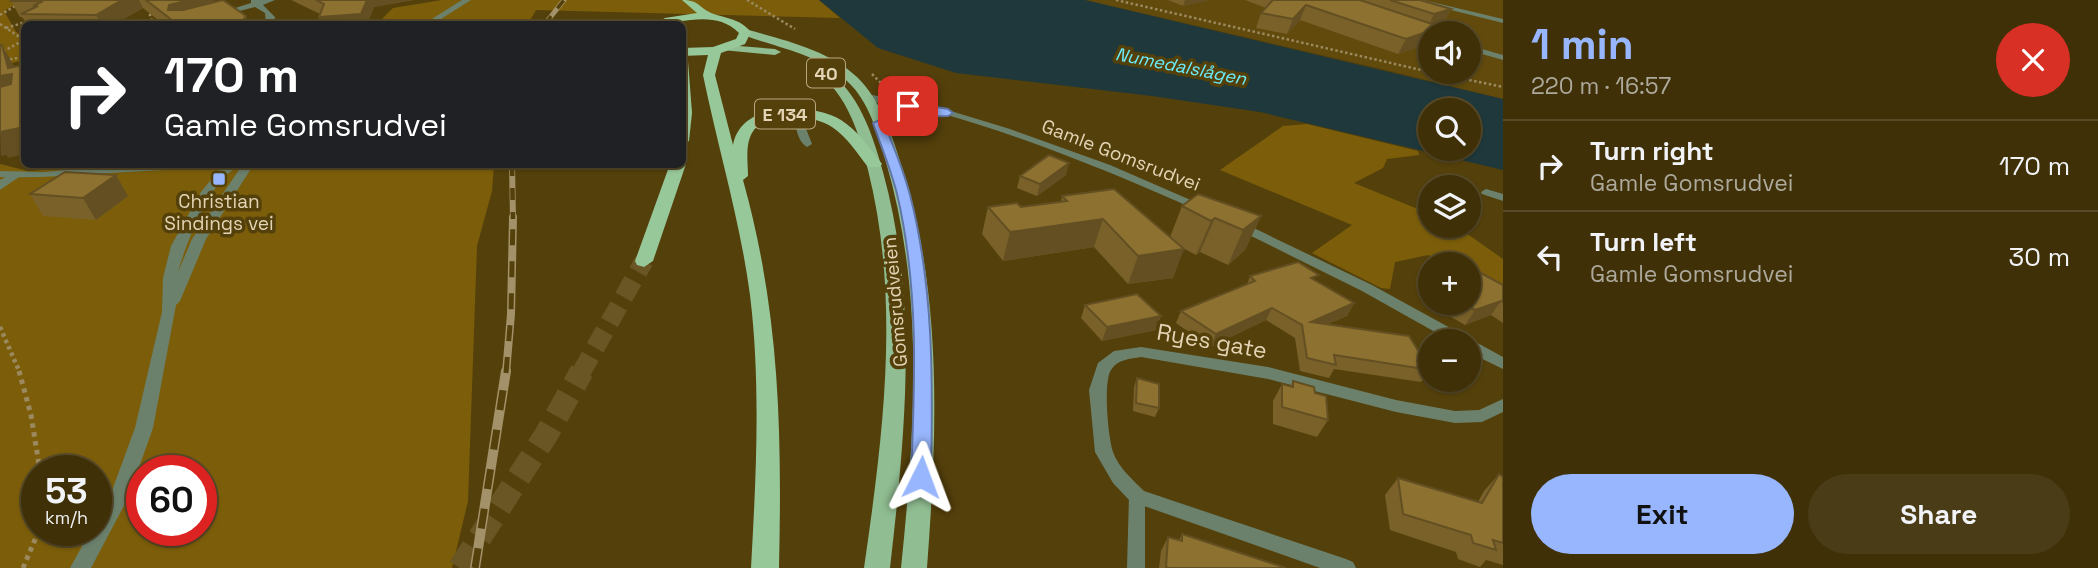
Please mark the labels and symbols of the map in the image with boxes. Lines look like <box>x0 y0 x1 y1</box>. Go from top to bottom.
water label: Numedalslågen <box>1114 42 1249 90</box>
road number: 40 <box>807 58 845 88</box>
pin <box>878 76 938 136</box>
road number: E 134 <box>755 100 815 128</box>
street label: Gamle Gomsrudvei <box>1038 113 1204 197</box>
marker: Christian Sindings vei <box>211 171 227 187</box>
place label: Christian Sindings vei <box>164 189 274 236</box>
street label: Gomsrudveien <box>877 236 913 368</box>
street label: Ryes gate <box>1155 317 1269 365</box>
position arrow <box>884 440 958 514</box>
speed limit sign: 60 <box>126 455 217 546</box>

